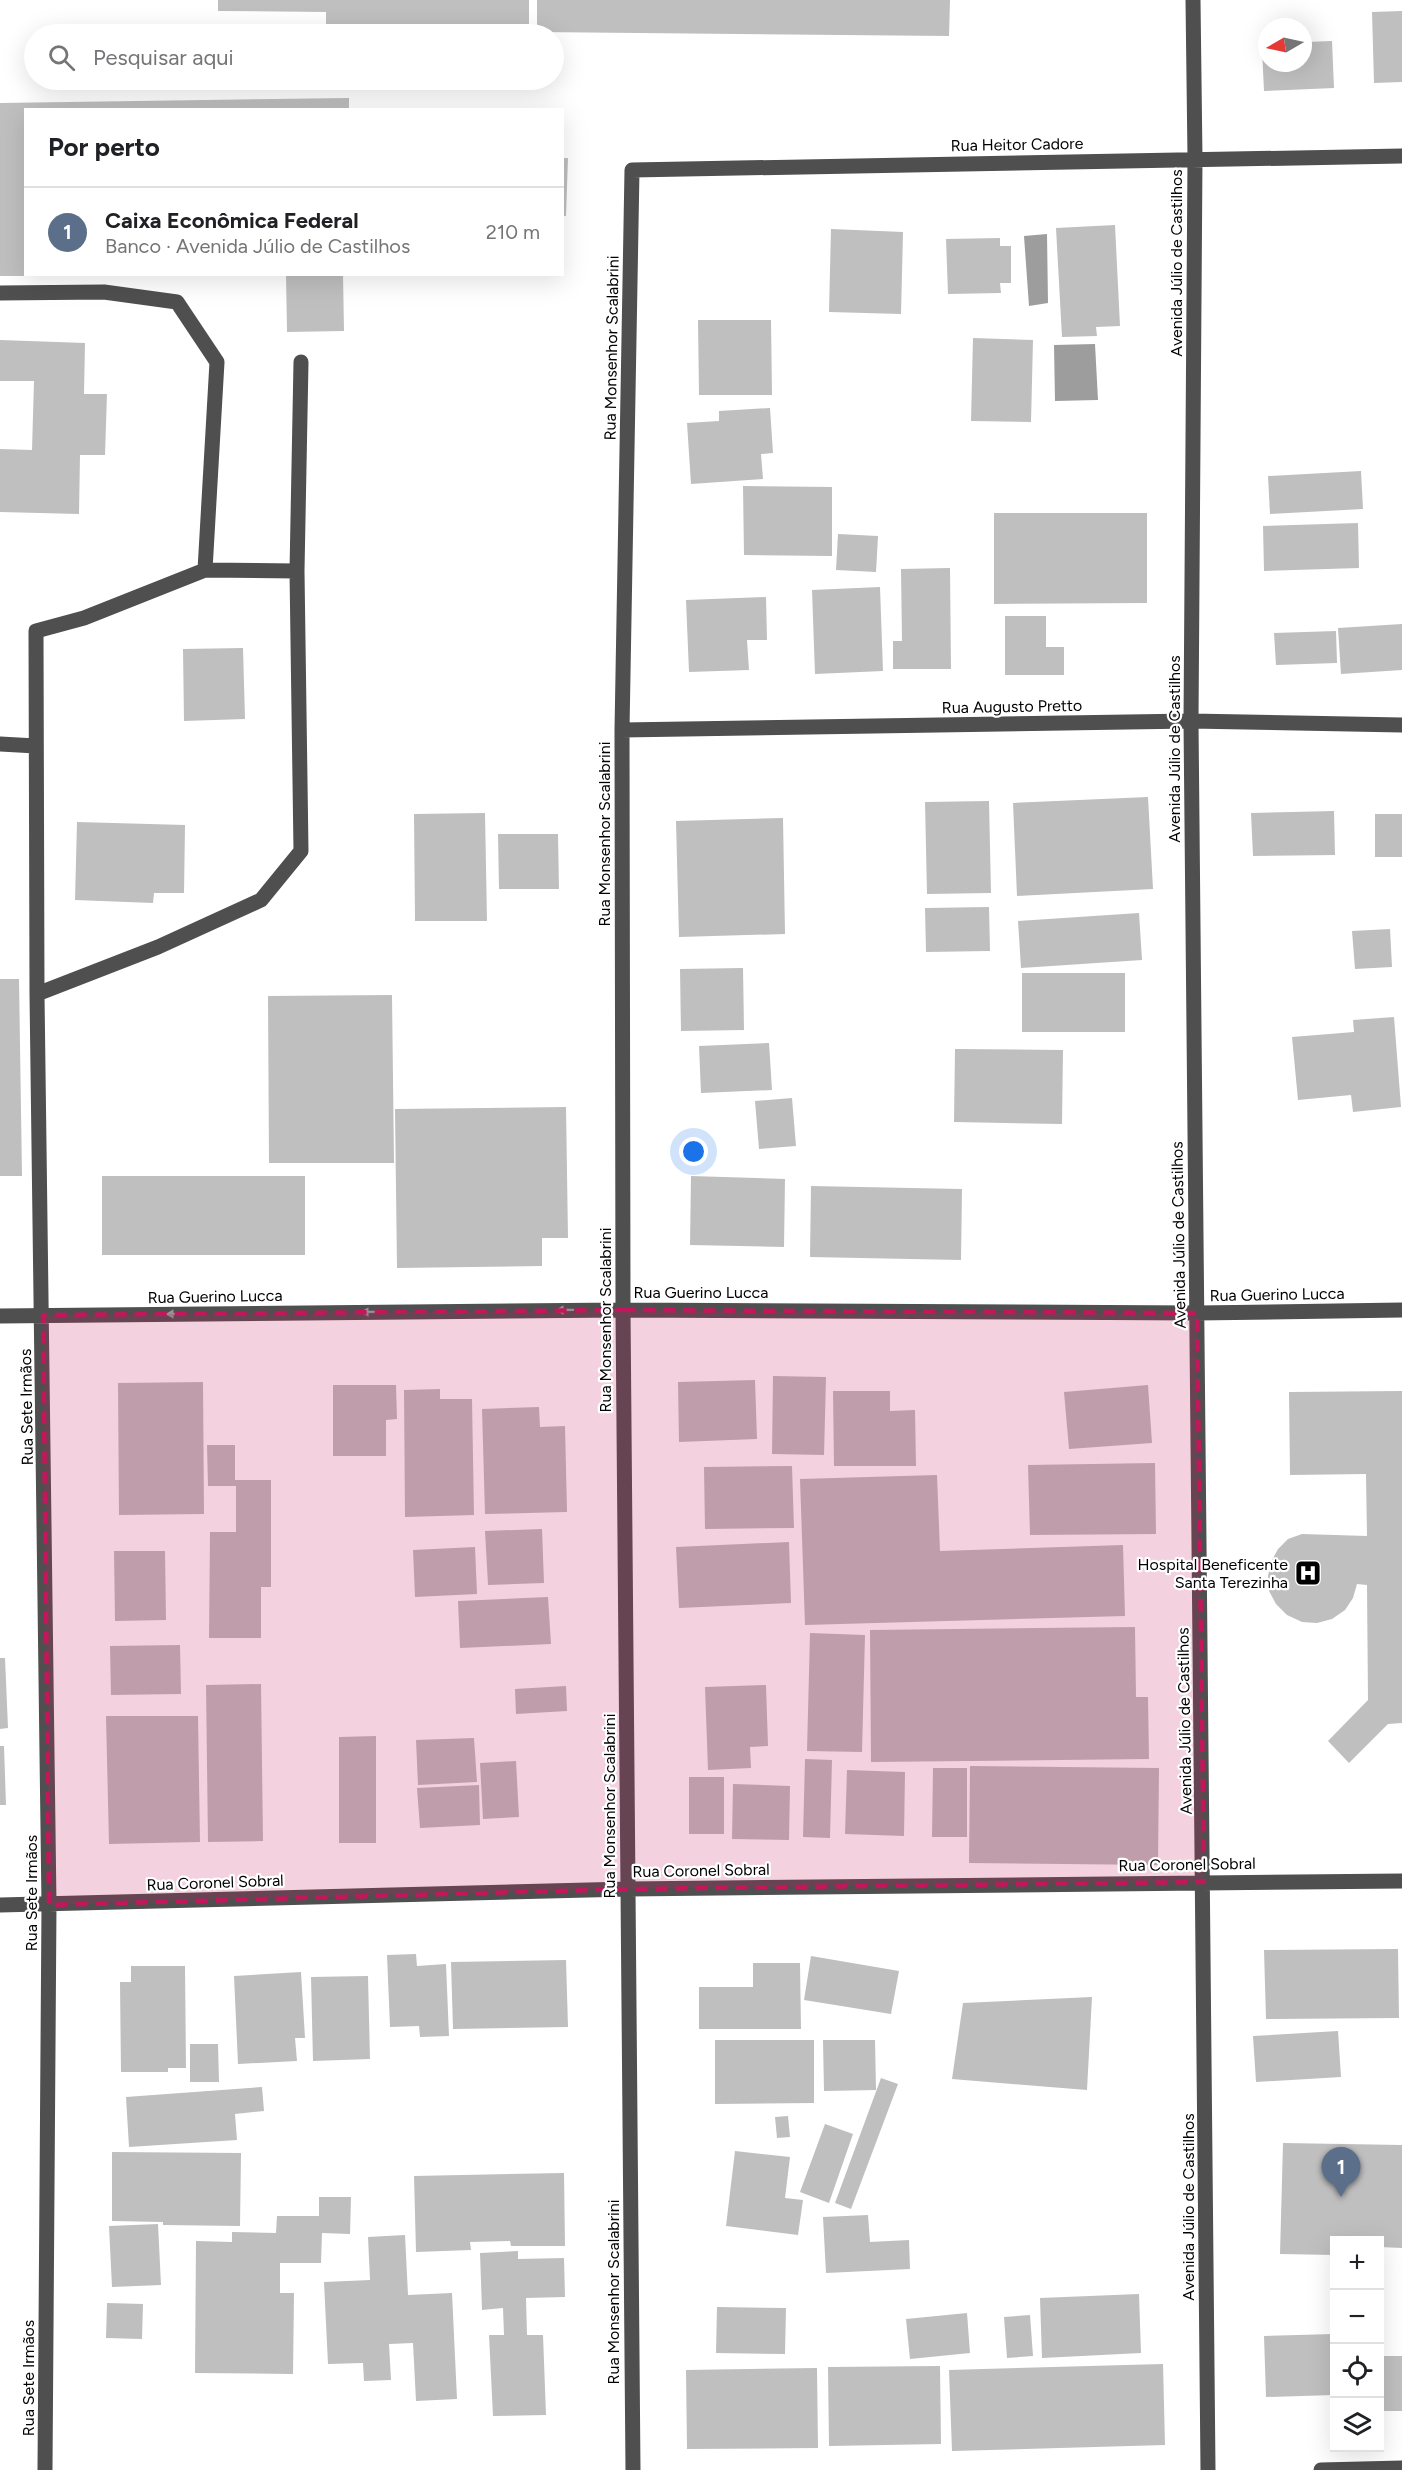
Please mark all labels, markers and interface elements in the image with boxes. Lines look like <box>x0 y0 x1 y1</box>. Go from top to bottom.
north arrow <box>1258 18 1312 72</box>
search box <box>24 24 564 90</box>
icon: search <box>45 41 78 74</box>
text: Pesquisar aqui <box>93 44 234 71</box>
text: Por perto <box>48 131 160 163</box>
street label: Rua Heitor Cadore <box>951 134 1084 155</box>
street label: Avenida Júlio de Castilhos <box>1167 169 1186 357</box>
text: Caixa Econômica Federal <box>105 207 359 234</box>
text: 1 <box>63 220 72 244</box>
text: 210 m <box>486 220 540 244</box>
text: Banco · Avenida Júlio de Castilhos <box>105 234 410 258</box>
street label: Rua Monsenhor Scalabrini <box>600 255 623 441</box>
street label: Avenida Júlio de Castilhos <box>1165 655 1184 843</box>
street label: Rua Augusto Pretto <box>942 696 1082 717</box>
street label: Rua Monsenhor Scalabrini <box>595 742 614 926</box>
your location <box>679 1137 708 1166</box>
street label: Avenida Júlio de Castilhos <box>1167 1141 1190 1329</box>
street label: Rua Monsenhor Scalabrini <box>596 1228 615 1412</box>
street label: Rua Guerino Lucca <box>634 1283 768 1302</box>
street label: Rua Guerino Lucca <box>1209 1284 1345 1305</box>
street label: Rua Guerino Lucca <box>147 1286 283 1307</box>
one-way arrow <box>555 1306 574 1315</box>
one-way arrow <box>360 1307 379 1317</box>
one-way arrow <box>165 1309 184 1319</box>
street label: Rua Sete Irmãos <box>16 1349 37 1465</box>
place label: Hospital Beneficente Santa Terezinha <box>1138 1555 1288 1592</box>
hospital icon: Hospital Beneficente Santa Terezinha <box>1293 1558 1323 1588</box>
street label: Avenida Júlio de Castilhos <box>1173 1627 1196 1815</box>
street label: Rua Monsenhor Scalabrini <box>600 1714 619 1898</box>
street label: Rua Sete Irmãos <box>22 1835 41 1951</box>
street label: Rua Coronel Sobral <box>1118 1854 1256 1875</box>
street label: Rua Coronel Sobral <box>632 1860 770 1881</box>
street label: Rua Coronel Sobral <box>146 1871 284 1894</box>
street label: Avenida Júlio de Castilhos <box>1179 2113 1198 2301</box>
pin: 1 <box>1322 2148 1360 2197</box>
street label: Rua Monsenhor Scalabrini <box>604 2200 623 2384</box>
map controls <box>1330 2236 1384 2452</box>
button: + <box>1330 2236 1384 2290</box>
button: − <box>1330 2290 1384 2344</box>
street label: Rua Sete Irmãos <box>19 2320 38 2436</box>
button: locate <box>1330 2344 1384 2398</box>
button: layers <box>1330 2398 1384 2452</box>

